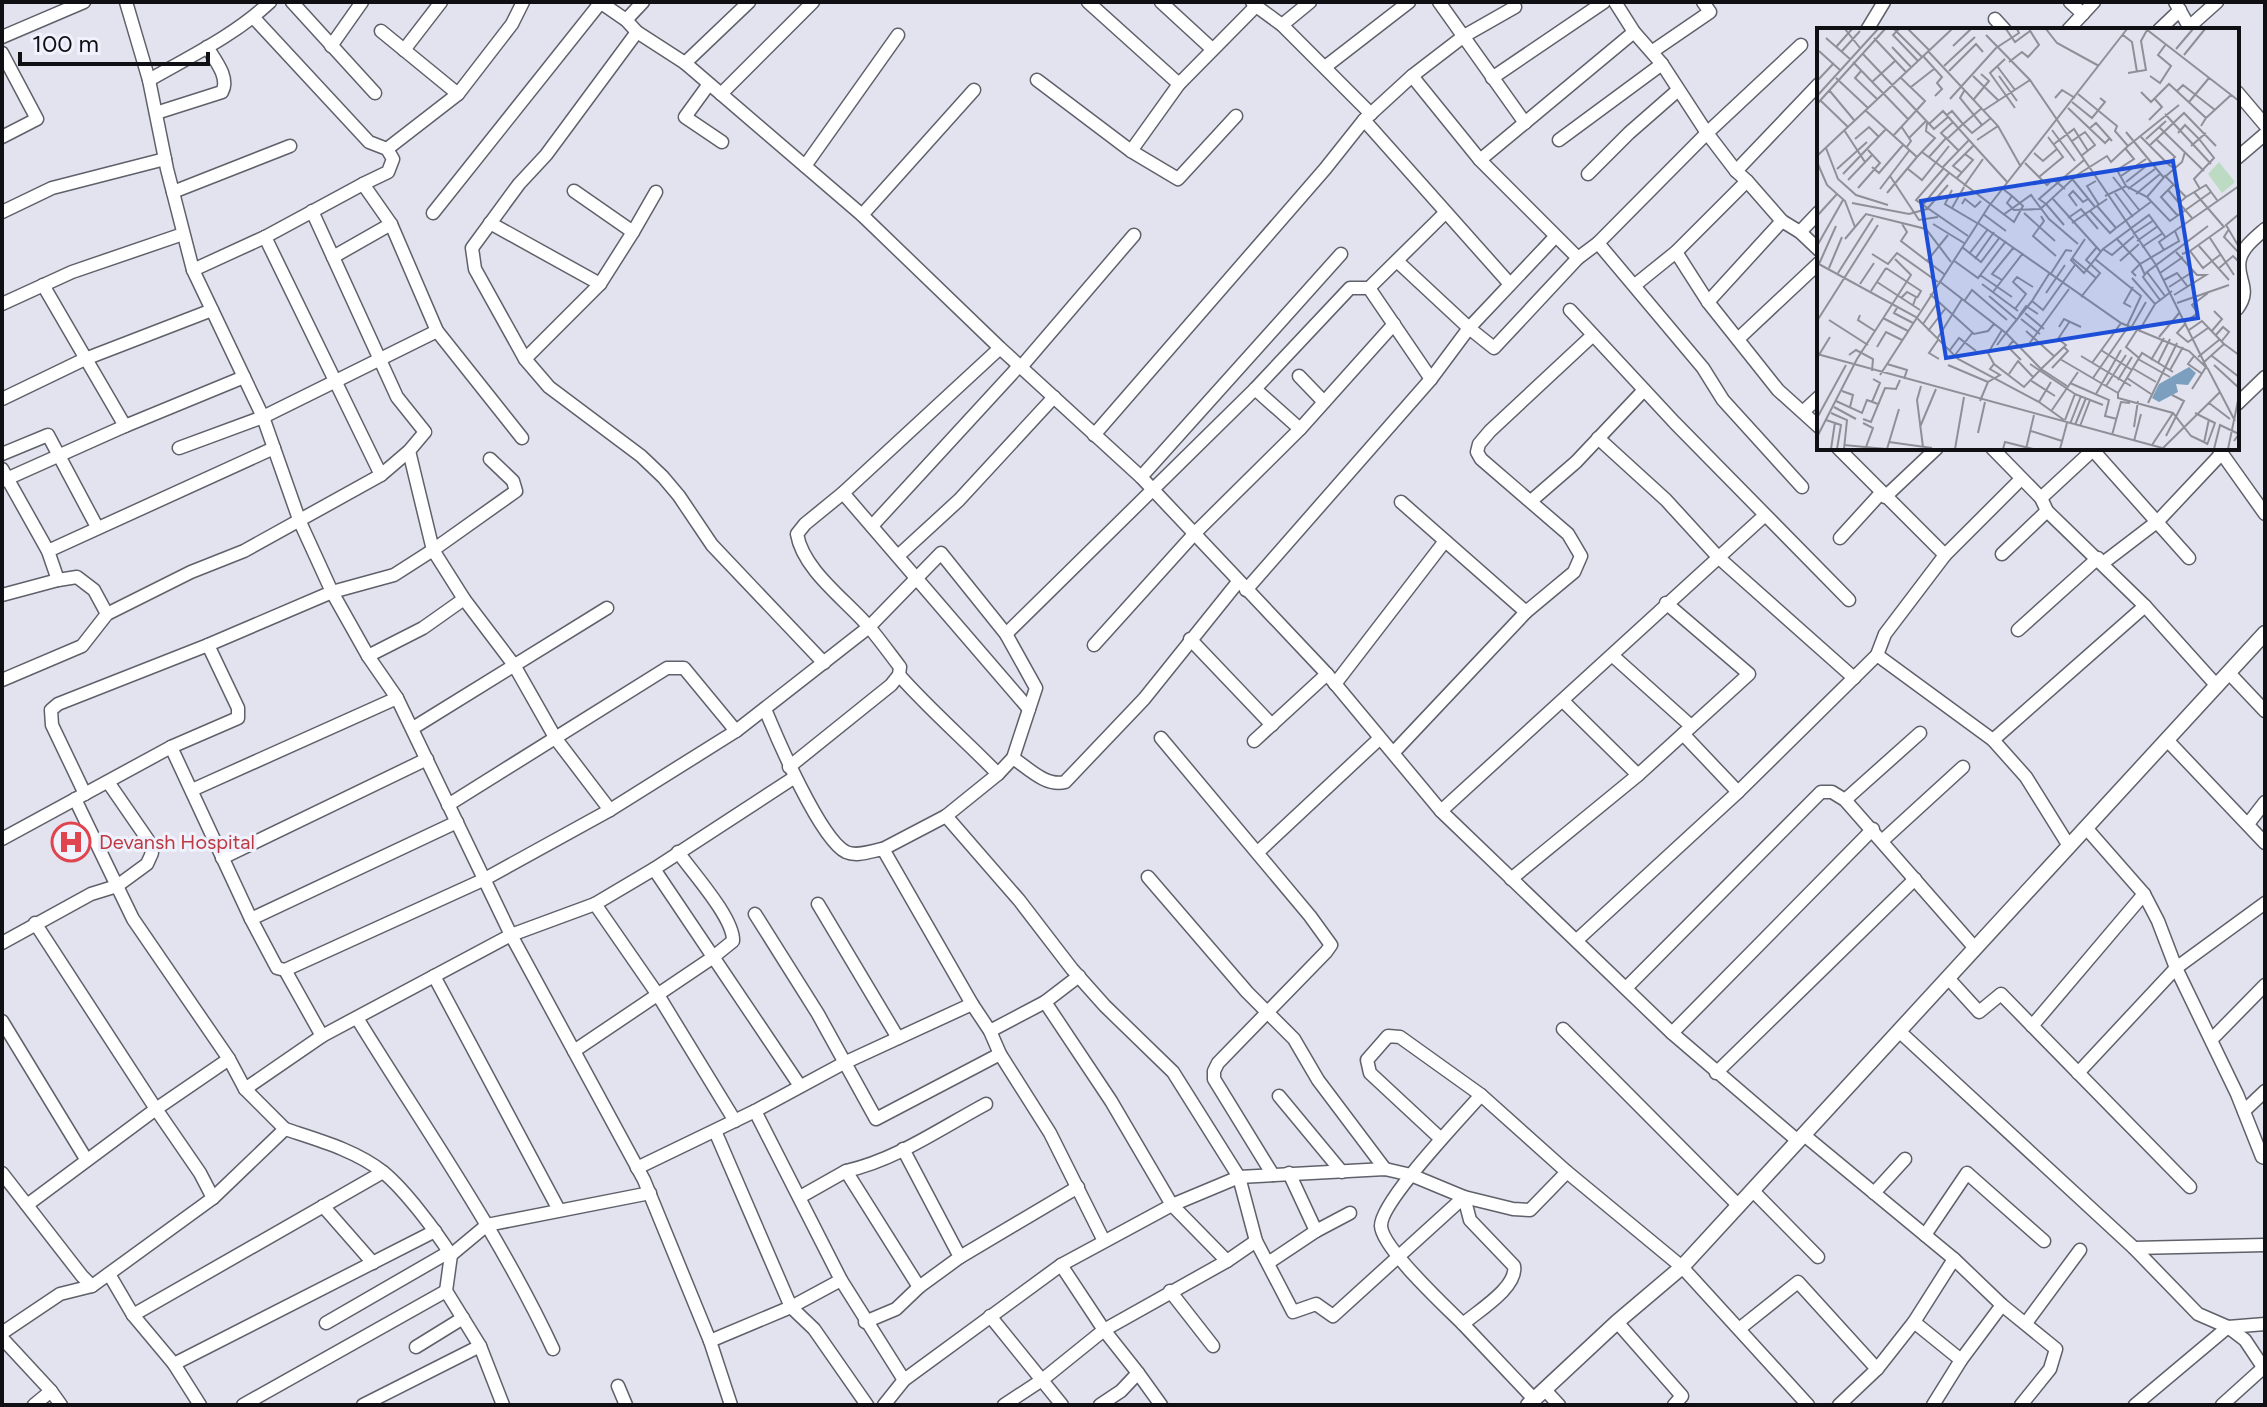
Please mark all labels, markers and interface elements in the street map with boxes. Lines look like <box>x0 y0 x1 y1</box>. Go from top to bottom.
scale bar <box>20 16 208 66</box>
inset map <box>1817 28 2239 450</box>
text: 100 m <box>32 29 99 58</box>
hospital icon: Devansh Hospital <box>50 821 92 863</box>
place label: Devansh Hospital <box>99 830 255 854</box>

